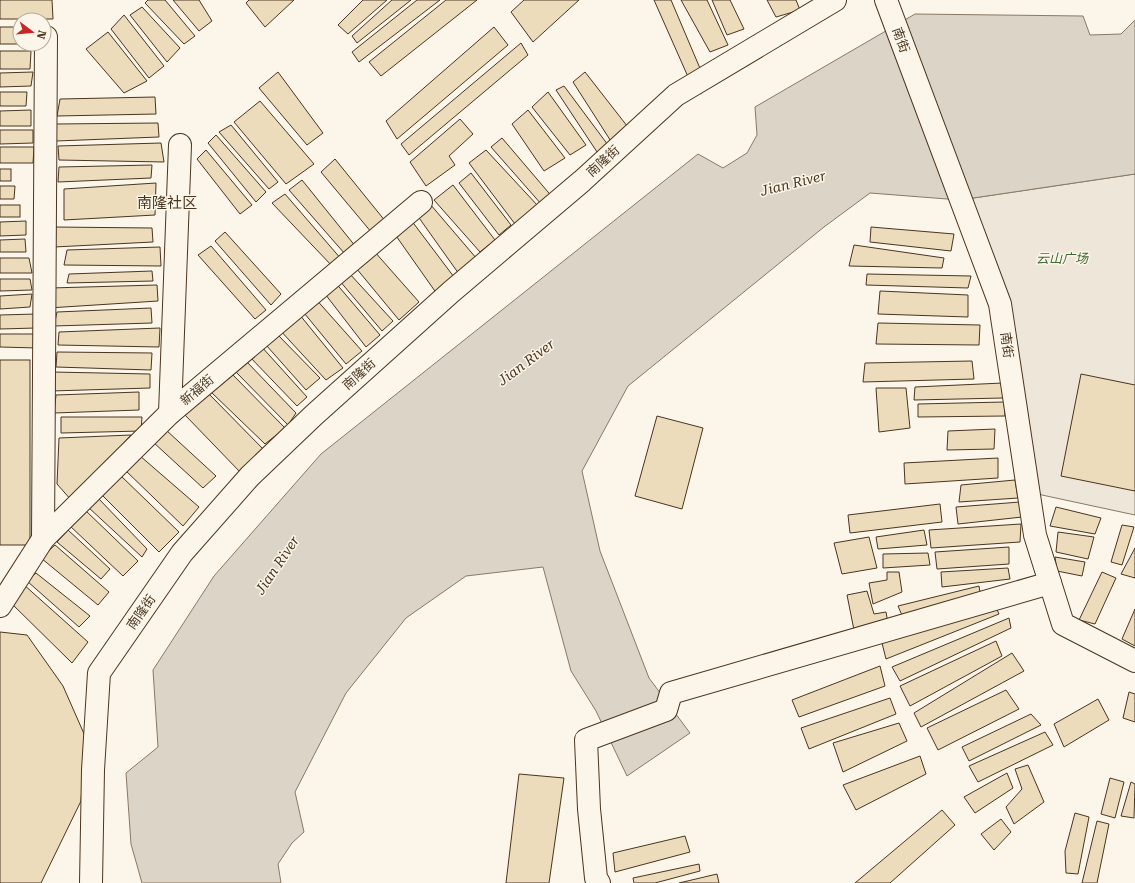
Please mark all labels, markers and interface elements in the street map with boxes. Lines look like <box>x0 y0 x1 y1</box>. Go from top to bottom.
north arrow <box>12 12 52 52</box>
street label: 南街 <box>890 25 912 55</box>
text: N <box>34 29 49 41</box>
street label: 南隆街 <box>583 142 623 180</box>
water label: Jian River <box>758 167 827 199</box>
district label: 南隆社区 <box>137 194 197 212</box>
park label: 云山广场 <box>1036 251 1089 266</box>
street label: 南街 <box>998 331 1016 359</box>
water label: Jian River <box>494 335 558 389</box>
street label: 南隆街 <box>339 355 379 393</box>
street label: 新福街 <box>177 372 217 408</box>
water label: Jian River <box>251 533 302 598</box>
street label: 南隆街 <box>124 592 158 632</box>

